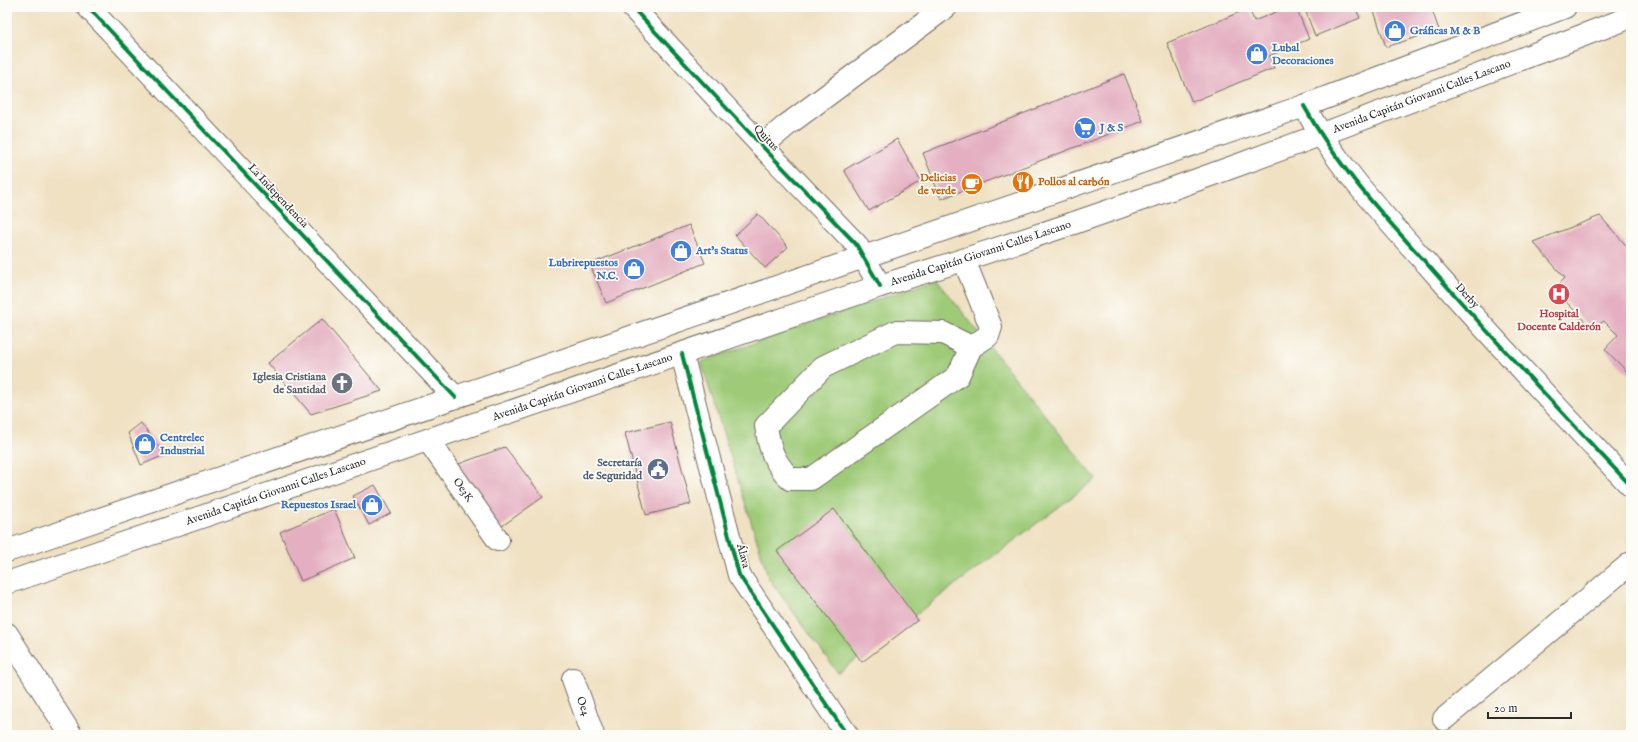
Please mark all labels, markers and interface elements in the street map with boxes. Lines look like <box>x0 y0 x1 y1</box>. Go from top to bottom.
shop icon: Gráficas M & B <box>1382 18 1408 44</box>
place label: Gráficas M & B <box>1410 24 1481 38</box>
shop icon: Lubal Decoraciones <box>1244 41 1270 67</box>
place label: Lubal Decoraciones <box>1271 41 1334 68</box>
street label: Avenida Capitán Giovanni Calles Lascano <box>1330 57 1513 137</box>
supermarket icon: J & S <box>1072 115 1098 141</box>
place label: J & S <box>1098 121 1124 135</box>
street label: Quitus <box>750 122 782 154</box>
street label: La Independencia <box>245 161 311 231</box>
restaurant icon: Pollos al carbón <box>1010 169 1036 195</box>
place label: Delicias de verde <box>918 171 956 198</box>
cafe icon: Delicias de verde <box>959 171 985 197</box>
place label: Pollos al carbón <box>1038 175 1110 189</box>
street label: Avenida Capitán Giovanni Calles Lascano <box>888 217 1073 290</box>
shop icon: Art's Status <box>668 238 694 264</box>
place label: Art's Status <box>695 244 748 258</box>
place label: Lubrirepuestos N.C. <box>547 256 619 283</box>
shop icon: Lubrirepuestos N.C. <box>621 256 647 282</box>
street label: Derby <box>1452 280 1482 312</box>
hospital icon: Hospital Docente Calderón <box>1546 281 1572 307</box>
place label: Hospital Docente Calderón <box>1517 307 1601 334</box>
street label: Avenida Capitán Giovanni Calles Lascano <box>490 350 674 425</box>
place label: Iglesia Cristiana de Santidad <box>253 370 327 397</box>
church icon: Iglesia Cristiana de Santidad <box>329 370 355 396</box>
shop icon: Centrelec Industrial <box>132 431 158 457</box>
place label: Centrelec Industrial <box>160 431 206 458</box>
street label: Avenida Capitán Giovanni Calles Lascano <box>183 454 368 529</box>
place label: Secretaría de Seguridad <box>583 456 643 483</box>
public building icon: Secretaría de Seguridad <box>645 456 671 482</box>
street label: Oe3K <box>450 475 477 506</box>
shop icon: Repuestos Israel <box>359 492 385 518</box>
place label: Repuestos Israel <box>281 498 357 512</box>
street label: Álava <box>733 541 753 570</box>
scale bar <box>1488 694 1571 720</box>
street label: Oe4 <box>573 695 593 718</box>
text: 20 m <box>1494 701 1517 716</box>

